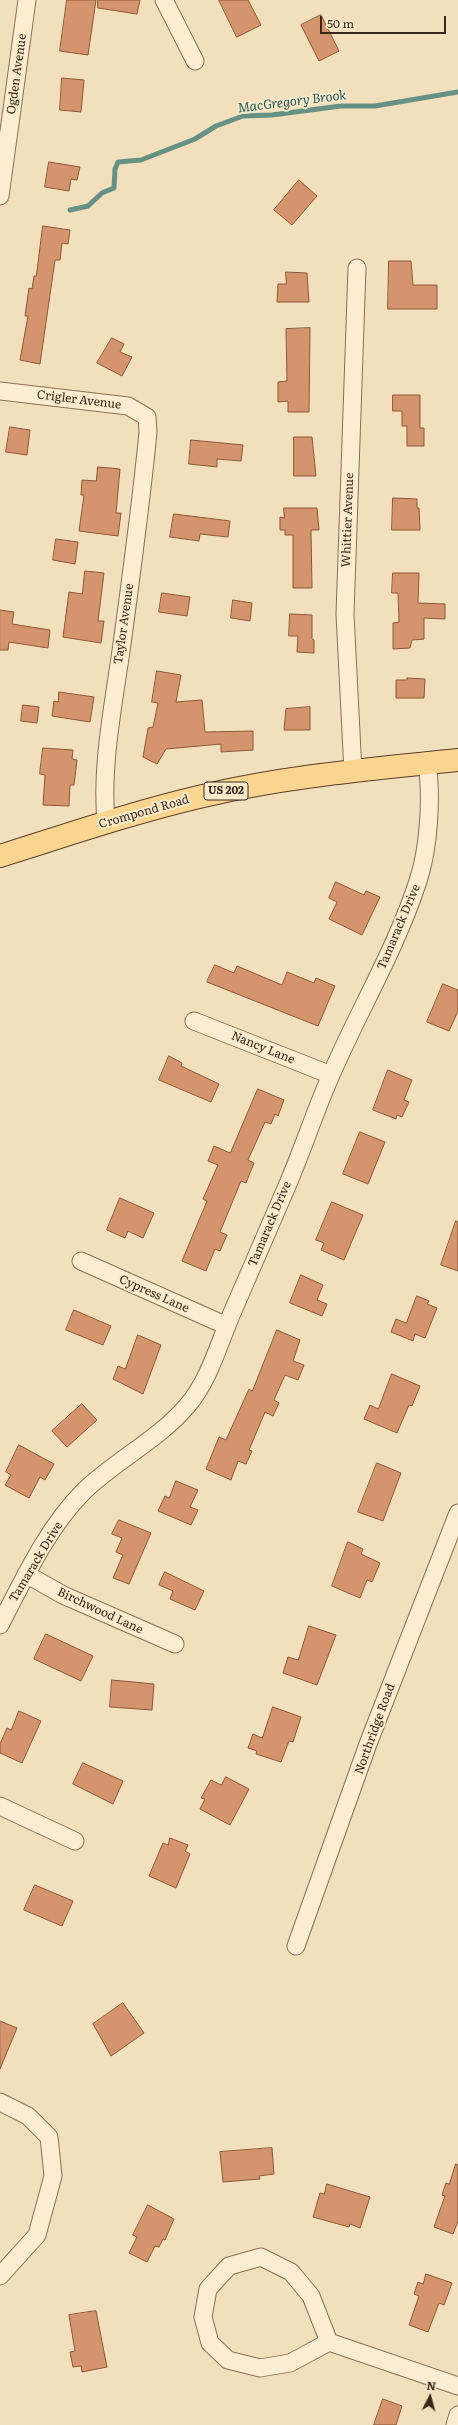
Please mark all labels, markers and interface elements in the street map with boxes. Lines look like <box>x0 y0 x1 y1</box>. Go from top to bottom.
scale bar <box>322 8 448 34</box>
text: 50 m <box>327 14 354 32</box>
street label: Ogden Avenue <box>4 33 30 115</box>
water label: MacGregory Brook <box>237 88 347 116</box>
street label: Crigler Avenue <box>36 388 122 412</box>
street label: Whittier Avenue <box>339 472 357 568</box>
street label: Taylor Avenue <box>111 583 137 665</box>
road number: US 202 <box>204 782 248 800</box>
street label: Crompond Road <box>97 792 191 832</box>
street label: Tamarack Drive <box>374 882 424 972</box>
street label: Nancy Lane <box>229 1029 297 1067</box>
street label: Tamarack Drive <box>245 1179 295 1269</box>
street label: Cypress Lane <box>117 1272 191 1316</box>
street label: Tamarack Drive <box>6 1519 66 1605</box>
street label: Birchwood Lane <box>55 1585 145 1637</box>
street label: Northridge Road <box>352 1681 398 1777</box>
north arrow <box>410 2377 450 2417</box>
text: N <box>426 2377 437 2394</box>

